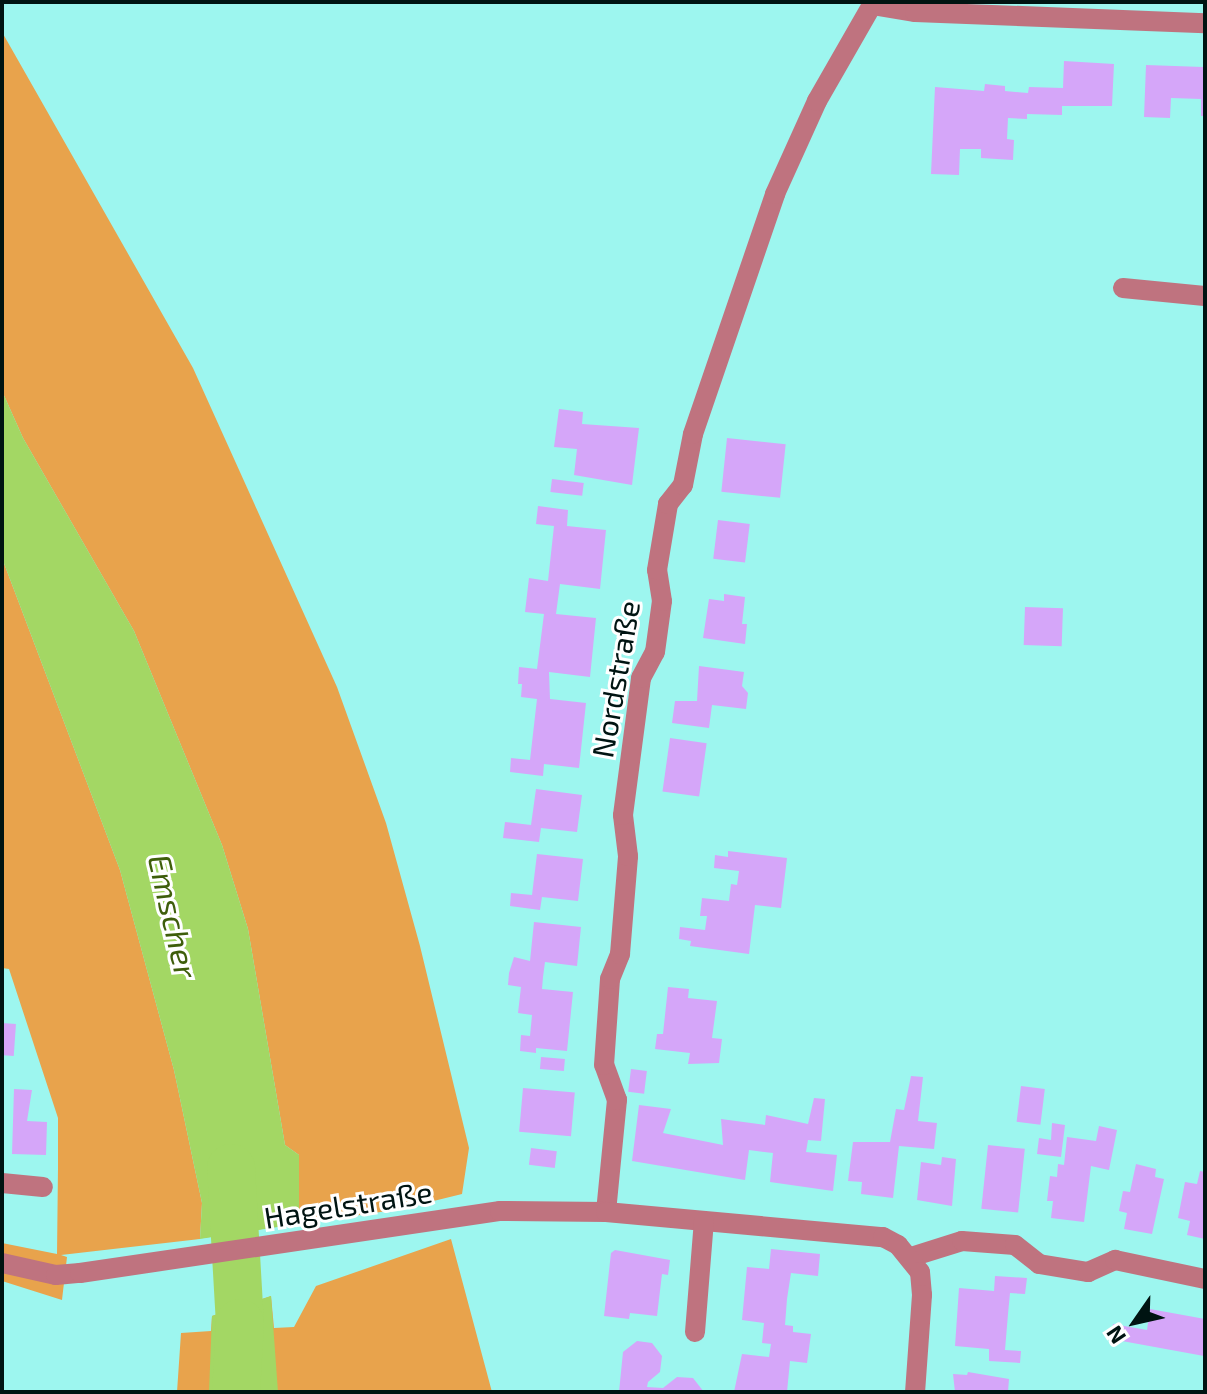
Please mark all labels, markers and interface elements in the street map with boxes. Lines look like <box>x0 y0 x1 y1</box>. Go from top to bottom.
street label: Nordstraße <box>583 598 647 760</box>
water label: Emscher <box>141 850 207 982</box>
street label: Hagelstraße <box>261 1173 435 1235</box>
north arrow <box>1095 1282 1175 1362</box>
text: N <box>1100 1322 1130 1349</box>

